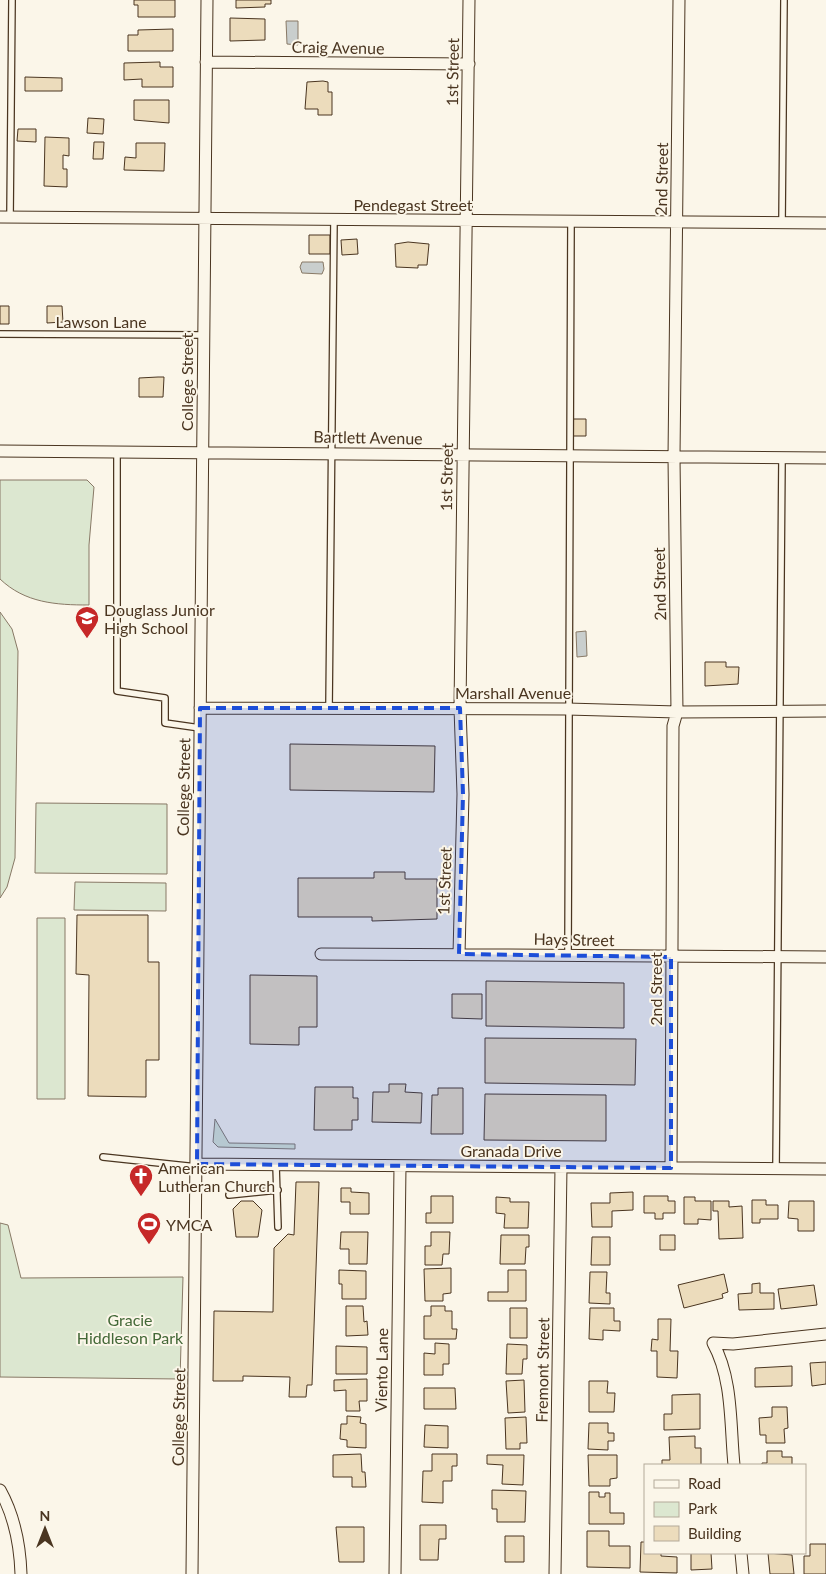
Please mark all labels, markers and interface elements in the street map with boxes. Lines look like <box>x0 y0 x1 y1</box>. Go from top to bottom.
street label: Craig Avenue <box>291 37 385 57</box>
street label: 1st Street <box>442 37 462 106</box>
street label: 2nd Street <box>651 142 671 216</box>
street label: Pendegast Street <box>353 195 473 214</box>
street label: Lawson Lane <box>55 312 147 331</box>
street label: College Street <box>177 333 196 431</box>
street label: Bartlett Avenue <box>313 427 423 447</box>
street label: 1st Street <box>436 442 456 511</box>
street label: 2nd Street <box>649 547 669 621</box>
place label: Douglass Junior High School <box>104 600 215 637</box>
school or university icon: Douglass Junior High School <box>74 605 100 639</box>
street label: Marshall Avenue <box>455 683 571 702</box>
street label: College Street <box>173 737 193 836</box>
street label: 1st Street <box>433 846 455 915</box>
street label: Hays Street <box>533 929 615 949</box>
street label: 2nd Street <box>646 952 665 1026</box>
street label: Granada Drive <box>460 1141 562 1160</box>
place label: American Lutheran Church <box>158 1158 275 1195</box>
church icon: American Lutheran Church <box>128 1163 154 1197</box>
sports icon: YMCA <box>136 1211 162 1245</box>
place label: YMCA <box>166 1215 213 1234</box>
park label: Gracie Hiddleson Park <box>77 1310 184 1347</box>
street label: Fremont Street <box>532 1317 552 1423</box>
street label: Viento Lane <box>371 1328 391 1412</box>
street label: College Street <box>168 1367 188 1466</box>
legend <box>644 1464 806 1554</box>
text: Road <box>688 1474 721 1492</box>
text: Park <box>688 1499 718 1517</box>
north arrow <box>20 1504 70 1554</box>
text: N <box>40 1507 50 1524</box>
text: Building <box>688 1524 741 1542</box>

